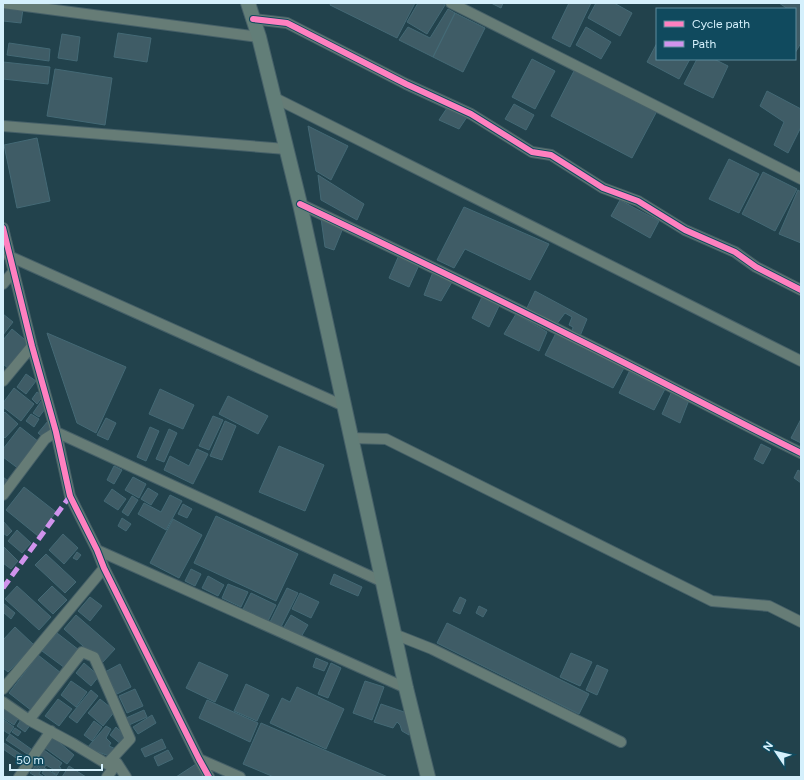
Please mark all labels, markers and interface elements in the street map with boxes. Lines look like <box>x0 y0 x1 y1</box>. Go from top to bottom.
legend <box>656 8 796 60</box>
text: Cycle path <box>692 17 750 31</box>
text: Path <box>692 37 716 51</box>
north arrow <box>756 732 796 772</box>
text: N <box>760 739 776 754</box>
scale bar <box>10 746 102 772</box>
text: 50 m <box>16 753 44 767</box>

